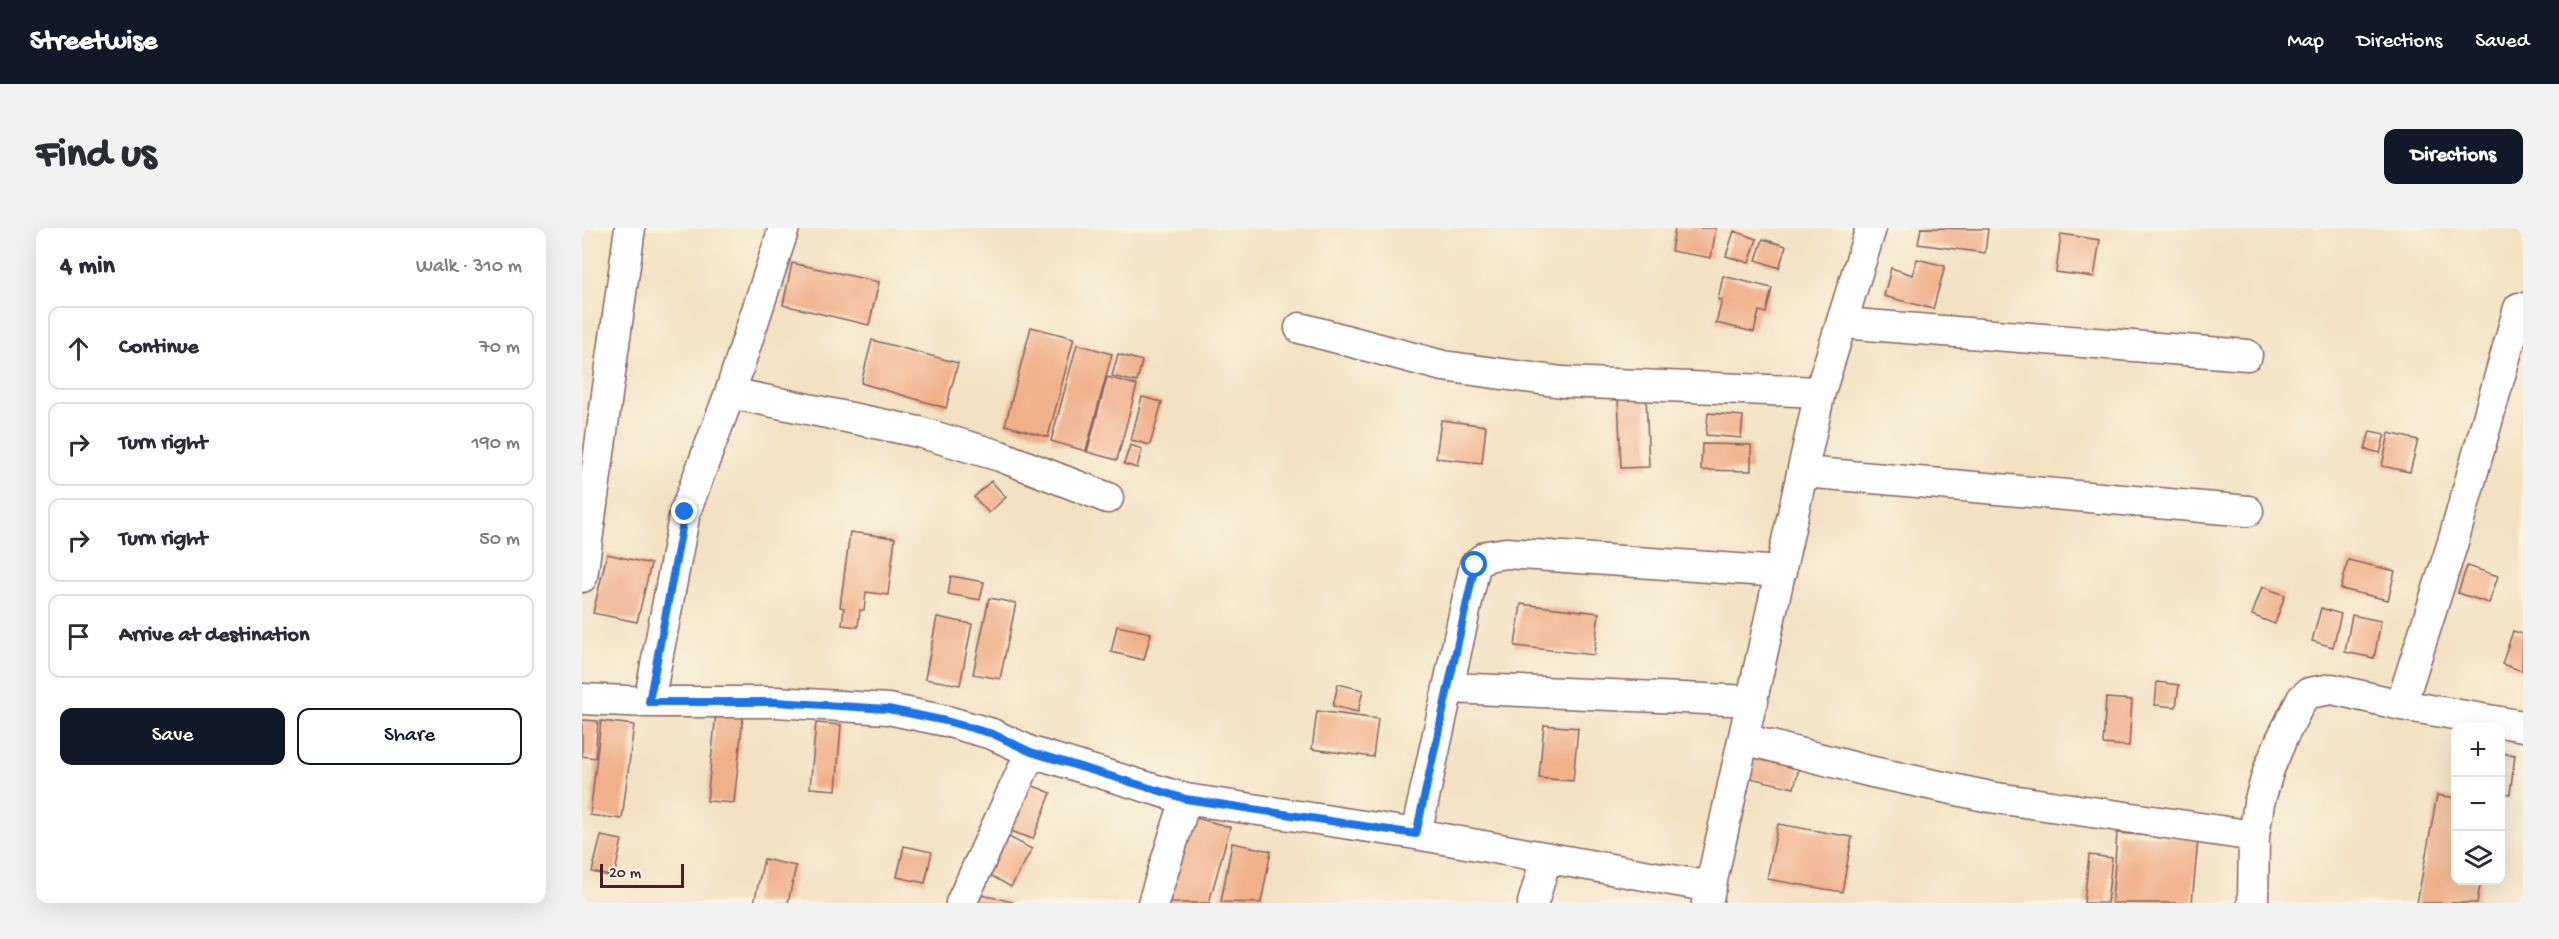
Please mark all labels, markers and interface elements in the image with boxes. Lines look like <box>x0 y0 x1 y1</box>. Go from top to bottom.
text: Streetwise <box>30 26 157 59</box>
text: Map <box>2287 30 2324 55</box>
text: Directions <box>2357 30 2442 55</box>
text: Saved <box>2475 30 2529 55</box>
button: Directions <box>2384 129 2523 184</box>
text: Find us <box>36 132 156 181</box>
text: 4 min <box>60 252 115 283</box>
text: Walk · 310 m <box>416 256 522 279</box>
icon: ahead <box>62 332 95 365</box>
text: Continue <box>119 335 199 361</box>
text: 70 m <box>479 337 520 360</box>
icon: right <box>62 428 95 461</box>
text: Turn right <box>119 431 207 457</box>
text: 190 m <box>472 433 520 456</box>
route end <box>671 498 697 524</box>
icon: right <box>62 524 95 557</box>
text: Turn right <box>119 527 207 553</box>
text: 50 m <box>479 529 520 552</box>
route start <box>1461 551 1487 577</box>
icon: arrive <box>62 620 95 653</box>
text: Arrive at destination <box>119 623 309 649</box>
button: Save <box>60 708 285 765</box>
button: Share <box>297 708 522 765</box>
map controls <box>2451 723 2505 885</box>
button: + <box>2451 723 2505 777</box>
button: − <box>2451 777 2505 831</box>
button: layers <box>2451 831 2505 885</box>
scale bar <box>600 861 684 888</box>
text: 20 m <box>609 865 641 884</box>

